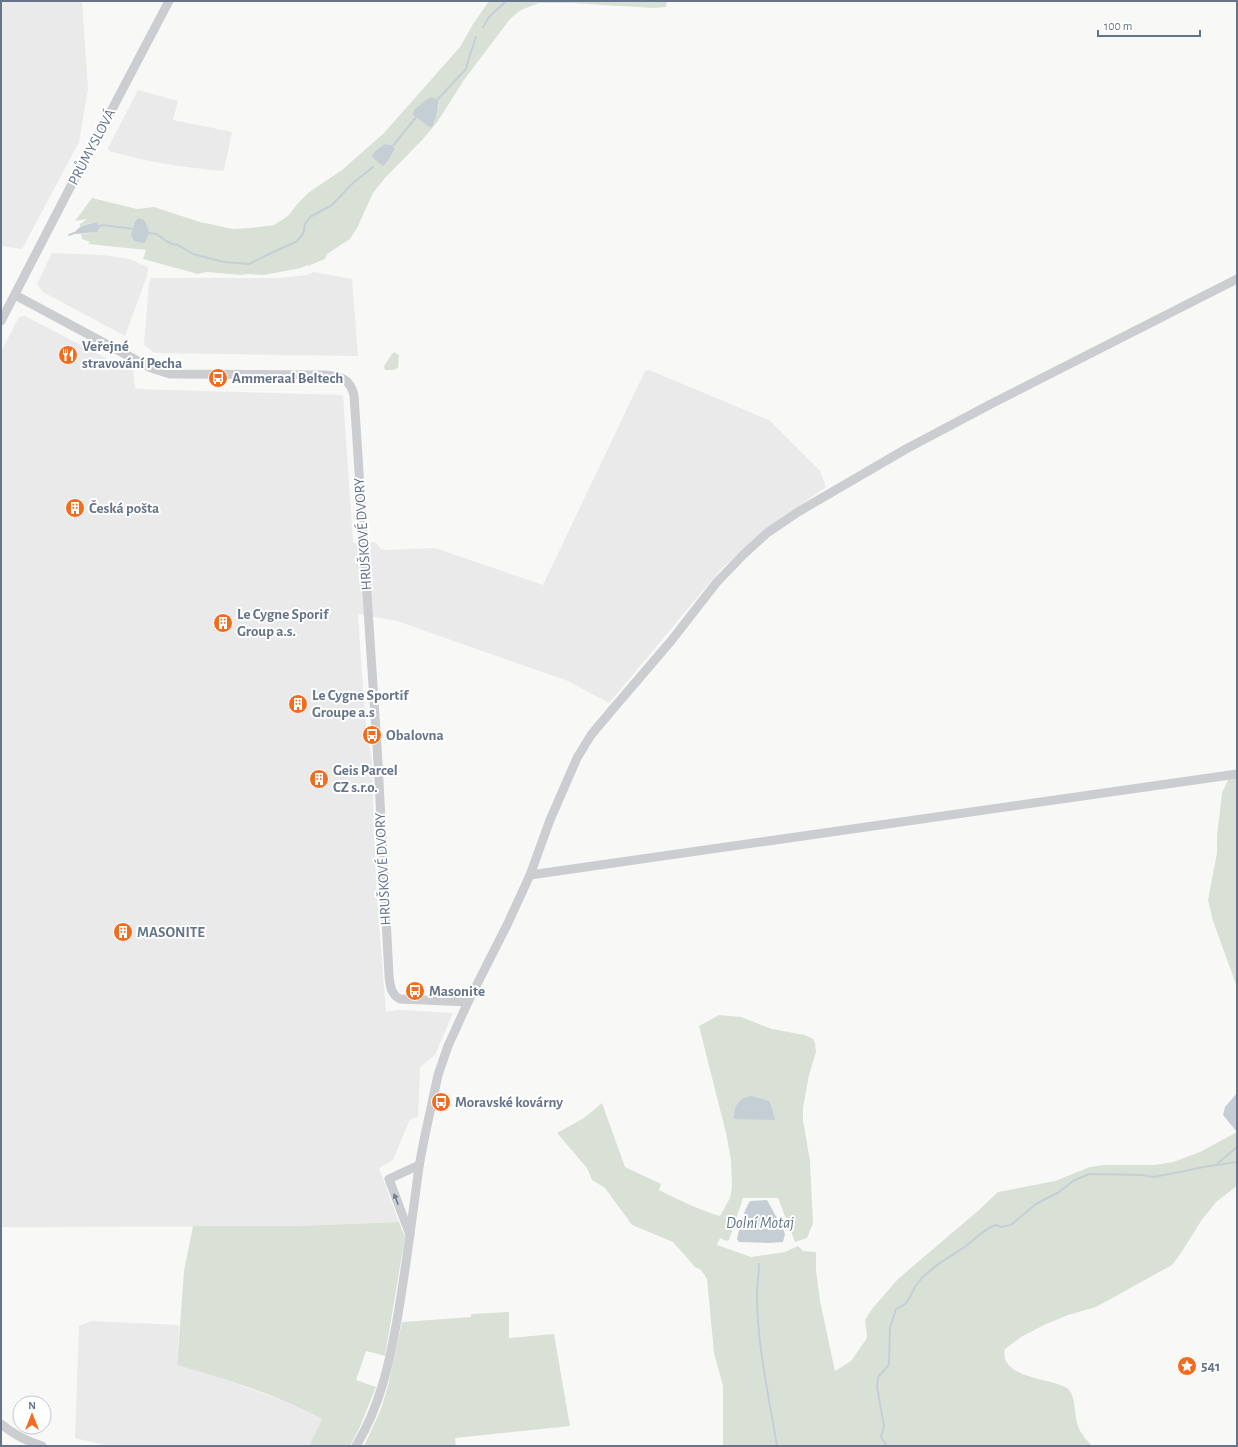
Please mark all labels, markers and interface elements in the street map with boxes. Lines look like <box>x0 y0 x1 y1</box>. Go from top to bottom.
scale bar <box>1098 12 1200 38</box>
text: 100 m <box>1104 20 1132 32</box>
street label: PRŮMYSLOVÁ <box>64 105 118 188</box>
place label: Veřejné stravování Pecha <box>82 339 182 371</box>
restaurant icon: Veřejné stravování Pecha <box>57 344 79 366</box>
bus stop icon: Ammeraal Beltech <box>207 367 229 389</box>
place label: Ammeraal Beltech <box>232 371 343 386</box>
street label: HRUŠKOVÉ DVORY <box>350 477 374 591</box>
building icon: Česká pošta <box>64 497 86 519</box>
place label: Česká pošta <box>89 500 159 516</box>
place label: Le Cygne Sporif Group a.s. <box>237 607 329 639</box>
building icon: Le Cygne Sporif Group a.s. <box>212 612 234 634</box>
place label: Le Cygne Sportif Groupe a.s <box>312 688 409 720</box>
building icon: Le Cygne Sportif Groupe a.s <box>287 693 309 715</box>
bus stop icon: Obalovna <box>361 724 383 746</box>
place label: Obalovna <box>386 728 444 743</box>
place label: Geis Parcel CZ s.r.o. <box>333 763 398 795</box>
building icon: Geis Parcel CZ s.r.o. <box>308 768 330 790</box>
street label: HRUŠKOVÉ DVORY <box>371 812 393 926</box>
building icon: MASONITE <box>112 921 134 943</box>
place label: MASONITE <box>137 925 205 940</box>
bus stop icon: Masonite <box>404 980 426 1002</box>
place label: Masonite <box>429 984 485 999</box>
bus stop icon: Moravské kovárny <box>430 1091 452 1113</box>
place label: Moravské kovárny <box>455 1095 563 1110</box>
one-way arrow <box>393 1193 399 1205</box>
water label: Dolní Motaj <box>726 1215 794 1232</box>
place icon: 541 <box>1176 1355 1198 1377</box>
place label: 541 <box>1201 1359 1220 1374</box>
north arrow <box>12 1395 52 1435</box>
text: N <box>28 1400 36 1411</box>

